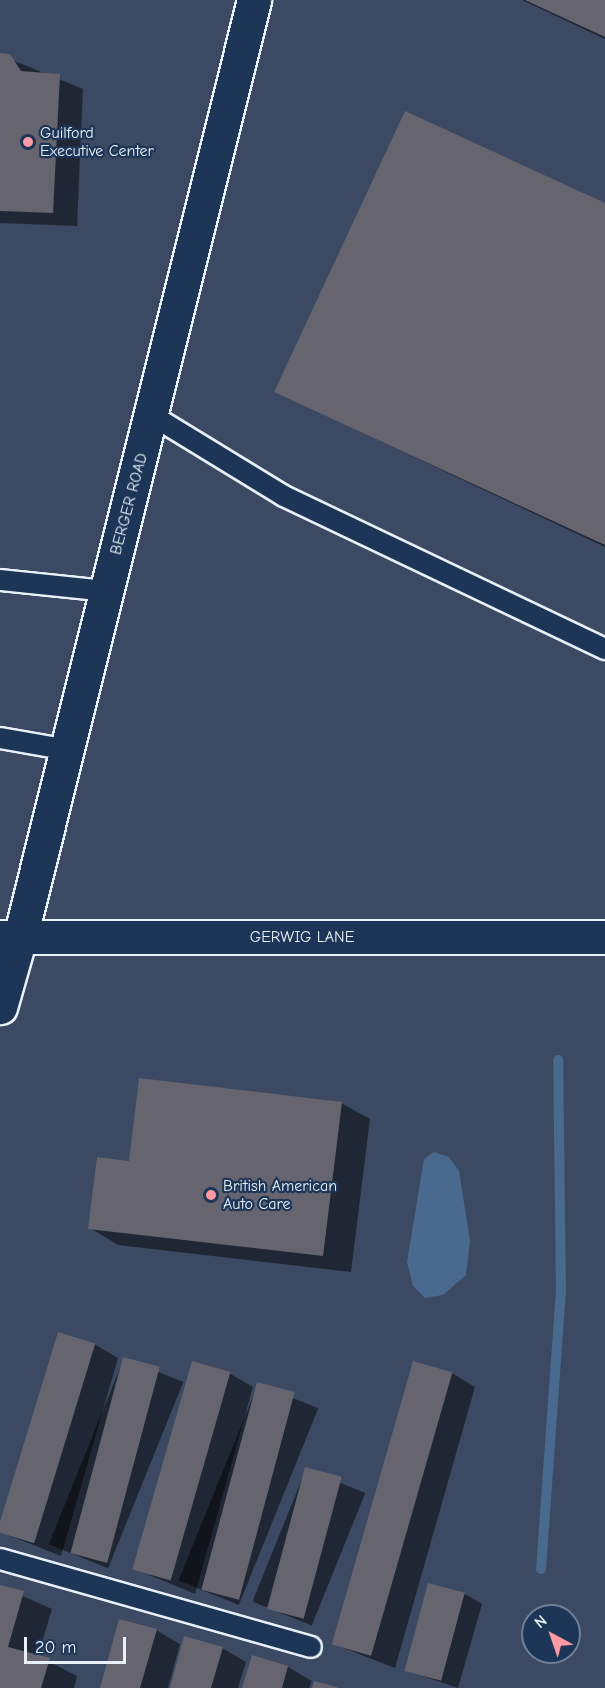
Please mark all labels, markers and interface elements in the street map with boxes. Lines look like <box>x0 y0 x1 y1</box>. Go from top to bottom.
place label: Guilford Executive Center <box>40 123 154 161</box>
marker: Guilford Executive Center <box>21 135 35 149</box>
street label: BERGER ROAD <box>106 451 152 557</box>
street label: GERWIG LANE <box>250 927 354 947</box>
place label: British American Auto Care <box>223 1176 337 1214</box>
marker: British American Auto Care <box>204 1188 218 1202</box>
north arrow <box>521 1604 581 1664</box>
text: N <box>531 1611 550 1632</box>
scale bar <box>27 1625 129 1663</box>
text: 20 m <box>35 1637 76 1658</box>

